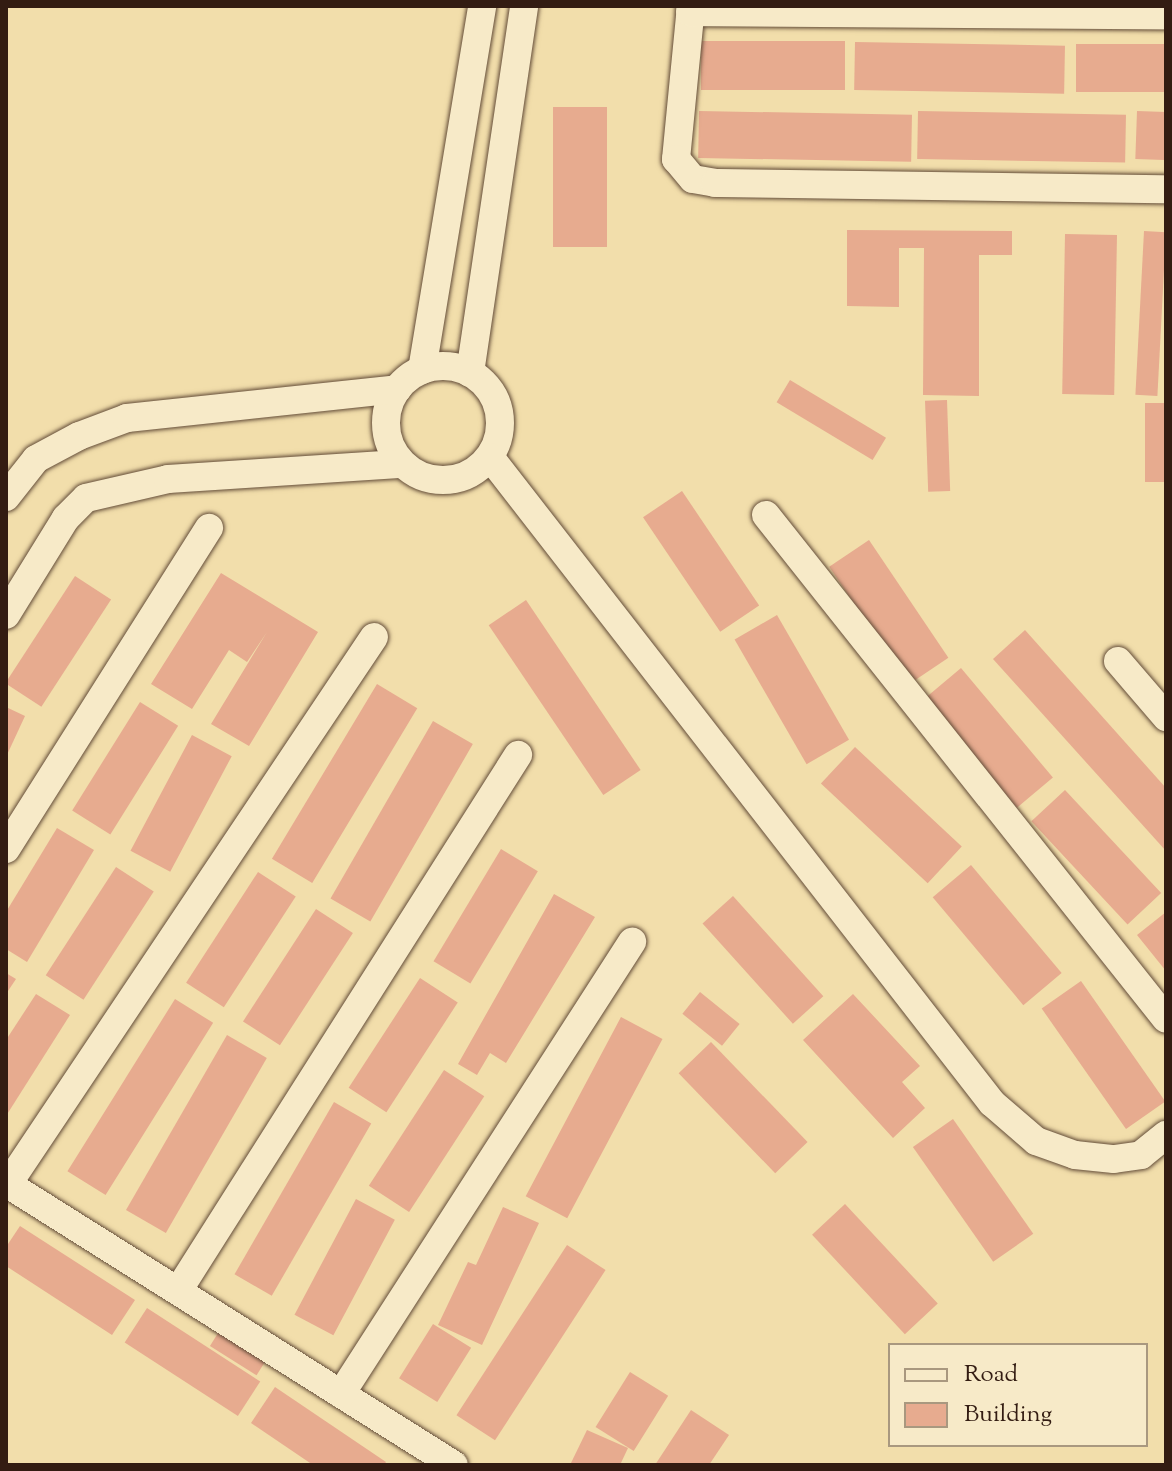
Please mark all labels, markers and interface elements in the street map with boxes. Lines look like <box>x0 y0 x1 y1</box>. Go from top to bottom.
legend <box>888 1343 1148 1447</box>
text: Road <box>964 1358 1018 1392</box>
text: Building <box>964 1398 1052 1432</box>

